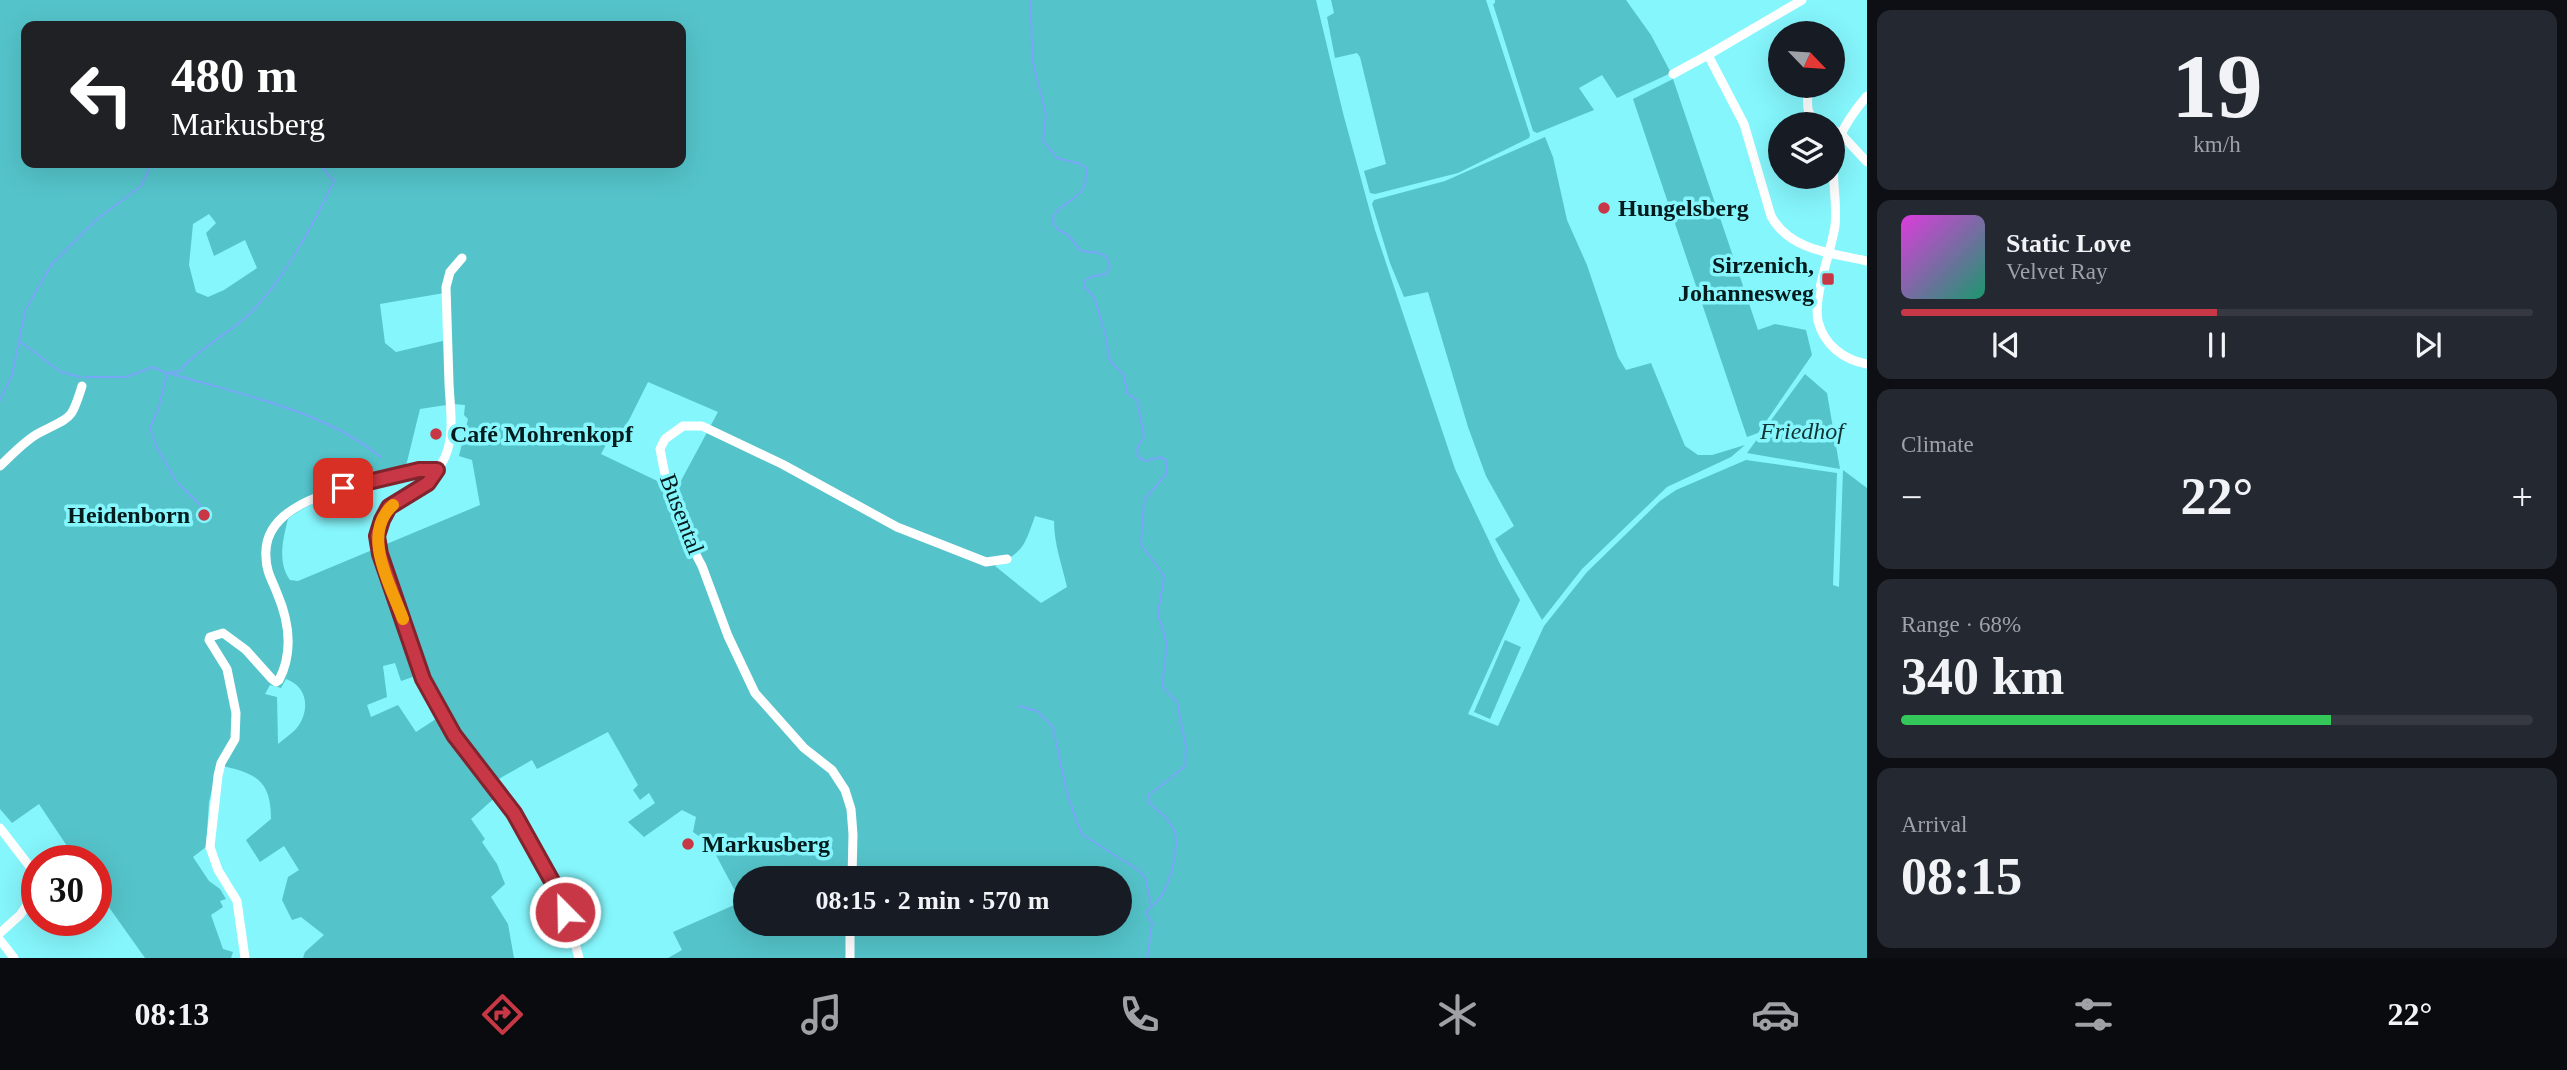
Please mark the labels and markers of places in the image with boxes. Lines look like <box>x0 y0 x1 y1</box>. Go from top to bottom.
place label: Hungelsberg <box>1618 195 1749 221</box>
marker: Hungelsberg <box>1596 200 1612 216</box>
place label: Sirzenich, Johannesweg <box>1678 252 1814 306</box>
marker: Sirzenich, Johannesweg <box>1820 271 1836 287</box>
place label: Café Mohrenkopf <box>450 421 634 447</box>
marker: Café Mohrenkopf <box>428 426 444 442</box>
pin <box>313 458 373 518</box>
place label: Heidenborn <box>67 502 190 528</box>
marker: Heidenborn <box>196 507 212 523</box>
place label: Markusberg <box>702 831 830 857</box>
marker: Markusberg <box>680 836 696 852</box>

